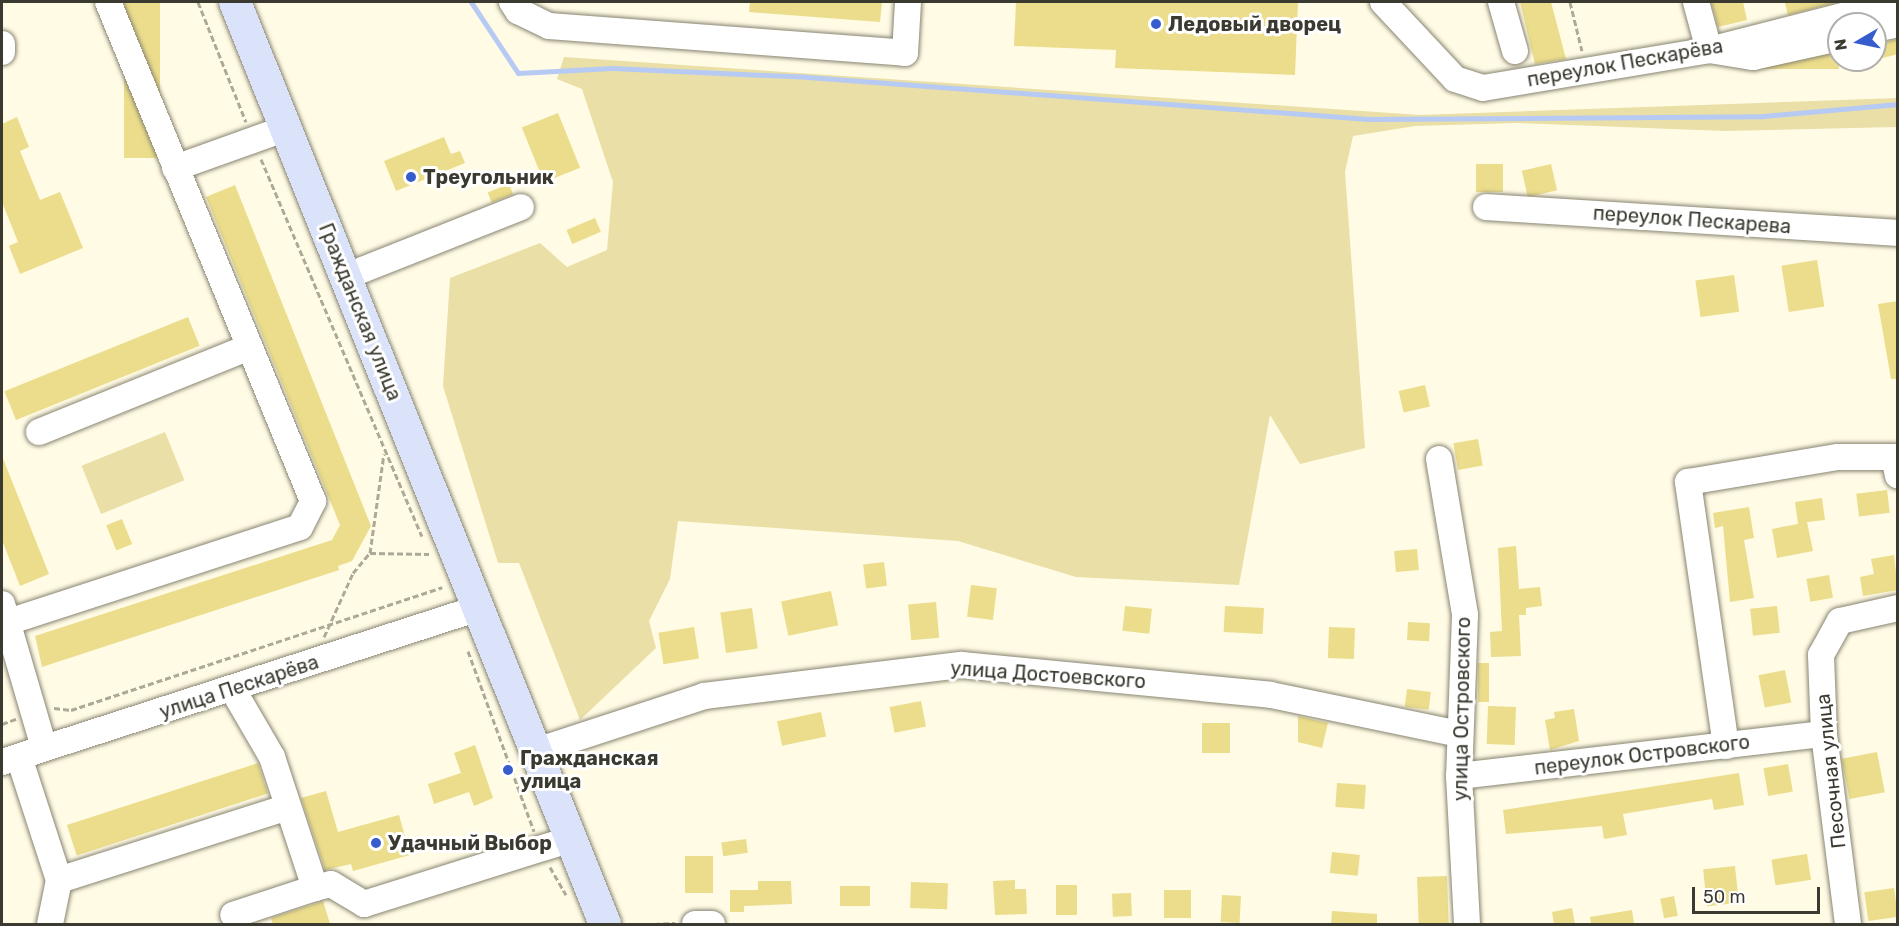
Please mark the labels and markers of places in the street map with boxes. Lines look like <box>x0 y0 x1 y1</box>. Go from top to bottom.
place label: Ледовый дворец <box>1168 12 1341 36</box>
marker: Ледовый дворец <box>1149 17 1163 31</box>
place label: Треугольник <box>423 165 554 189</box>
marker: Треугольник <box>404 170 418 184</box>
place label: Гражданская улица <box>520 746 658 793</box>
marker: Гражданская улица <box>501 763 515 777</box>
place label: Удачный Выбор <box>388 831 552 855</box>
marker: Удачный Выбор <box>369 836 383 850</box>

